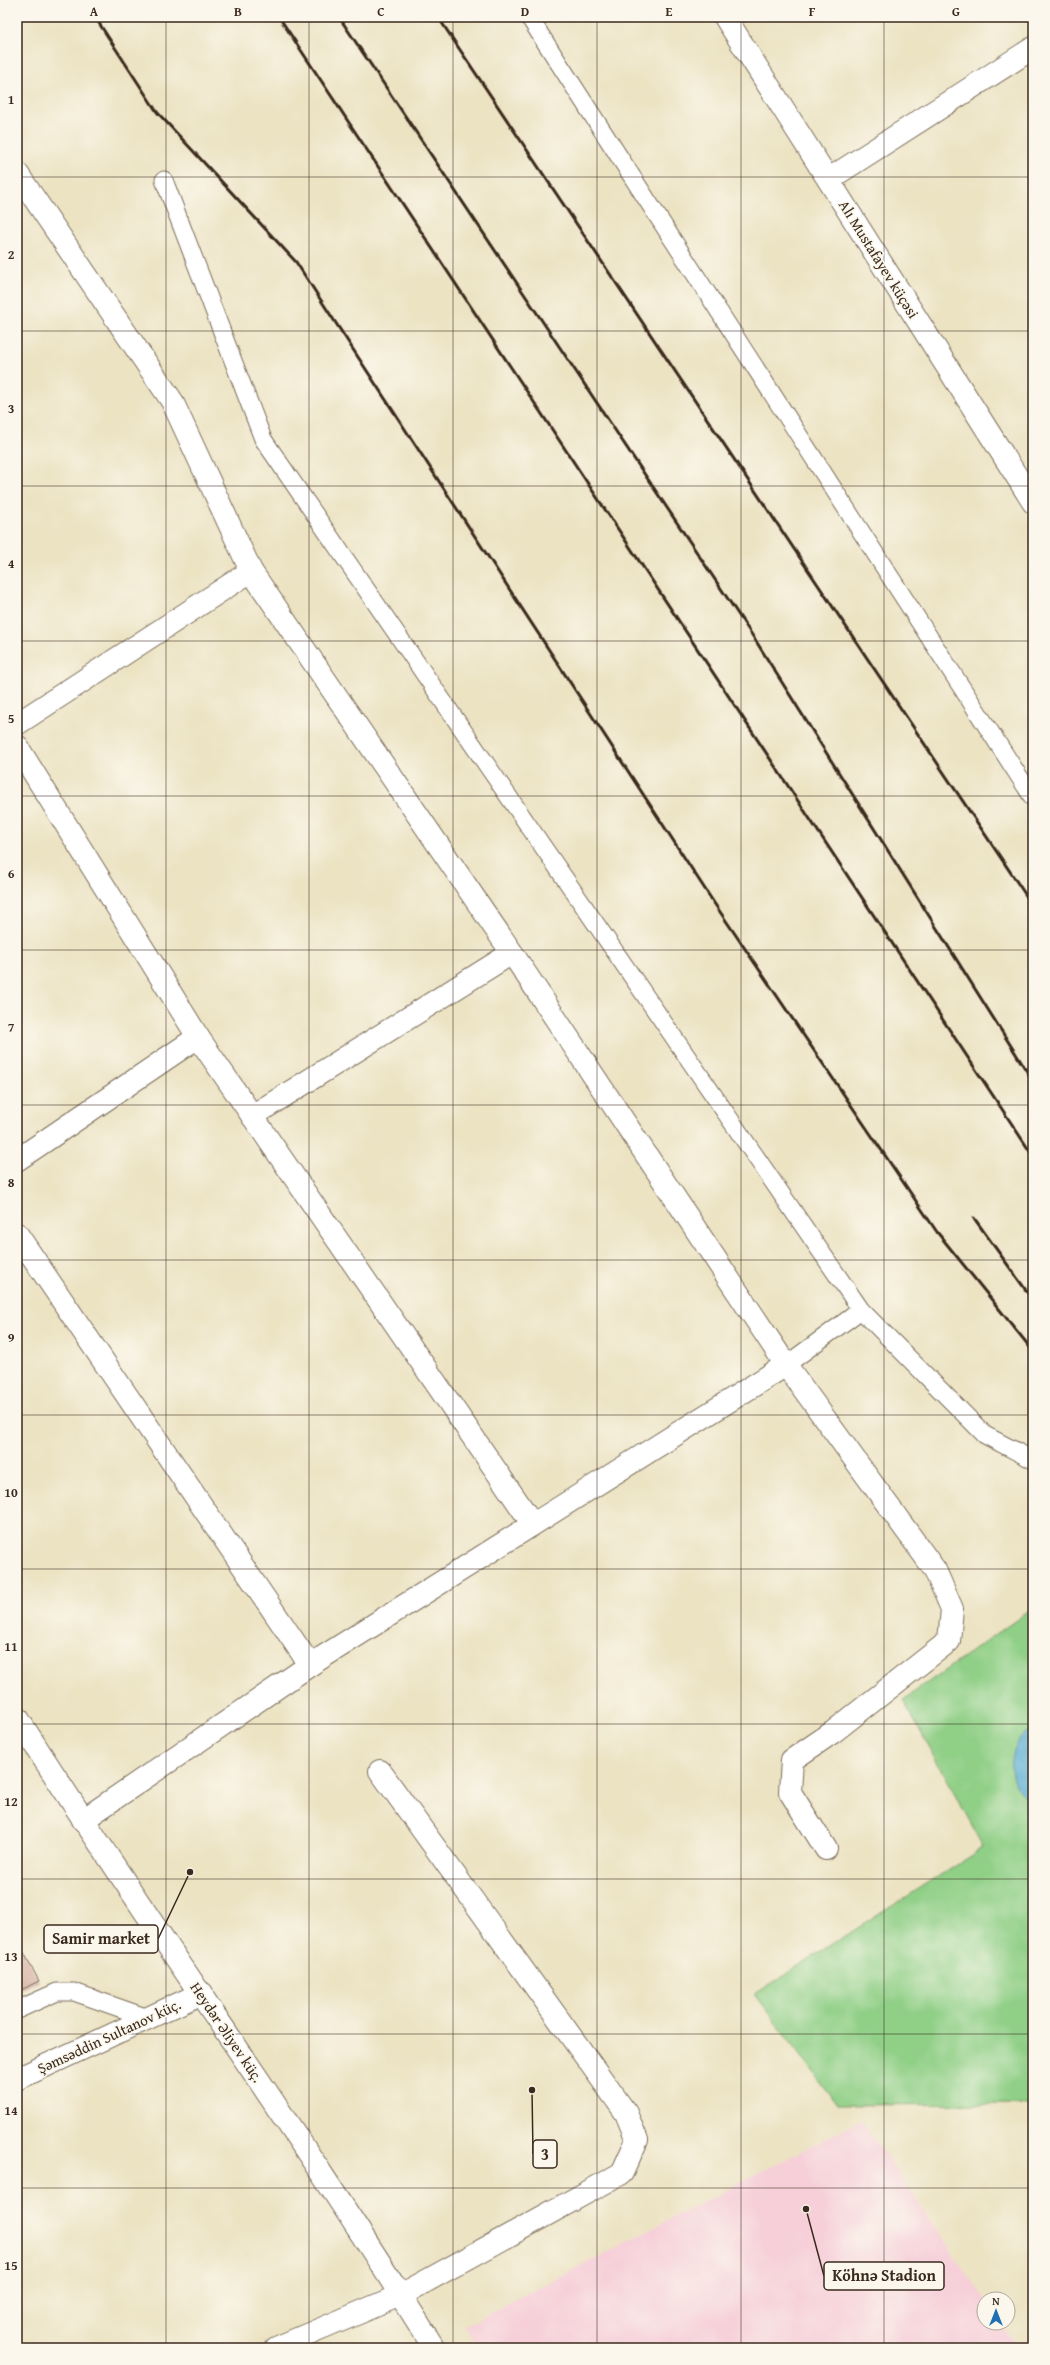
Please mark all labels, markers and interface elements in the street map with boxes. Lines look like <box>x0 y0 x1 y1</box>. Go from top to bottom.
text: A <box>90 2 99 21</box>
text: B <box>234 2 242 21</box>
text: C <box>377 2 385 21</box>
text: D <box>521 2 529 21</box>
text: E <box>666 2 673 21</box>
text: F <box>809 2 816 21</box>
text: G <box>952 2 960 21</box>
text: 1 <box>8 90 14 109</box>
street label: Alı Mustafayev küçəsi <box>834 196 924 322</box>
text: 2 <box>8 245 15 264</box>
text: 3 <box>8 399 14 418</box>
text: 4 <box>8 554 15 573</box>
text: 5 <box>8 709 15 728</box>
text: 6 <box>8 864 15 883</box>
text: 7 <box>8 1018 15 1037</box>
text: 8 <box>8 1173 15 1192</box>
text: 9 <box>8 1328 15 1347</box>
text: 10 <box>4 1483 18 1502</box>
text: 11 <box>4 1637 18 1656</box>
text: 12 <box>4 1792 18 1811</box>
callout: Samir market <box>44 1925 158 1953</box>
text: Samir market <box>52 1926 150 1950</box>
text: 13 <box>4 1947 18 1966</box>
street label: Heydər Əliyev küç. <box>186 1978 268 2086</box>
street label: Şəmsəddin Sultanov küç. <box>34 1994 184 2078</box>
text: 14 <box>4 2101 18 2120</box>
callout: 3 <box>533 2140 557 2168</box>
text: 3 <box>541 2142 549 2166</box>
text: 15 <box>4 2256 18 2275</box>
callout: Köhnə Stadion <box>824 2262 944 2290</box>
text: Köhnə Stadion <box>832 2263 936 2287</box>
north arrow <box>976 2291 1016 2331</box>
text: N <box>992 2293 1000 2309</box>

